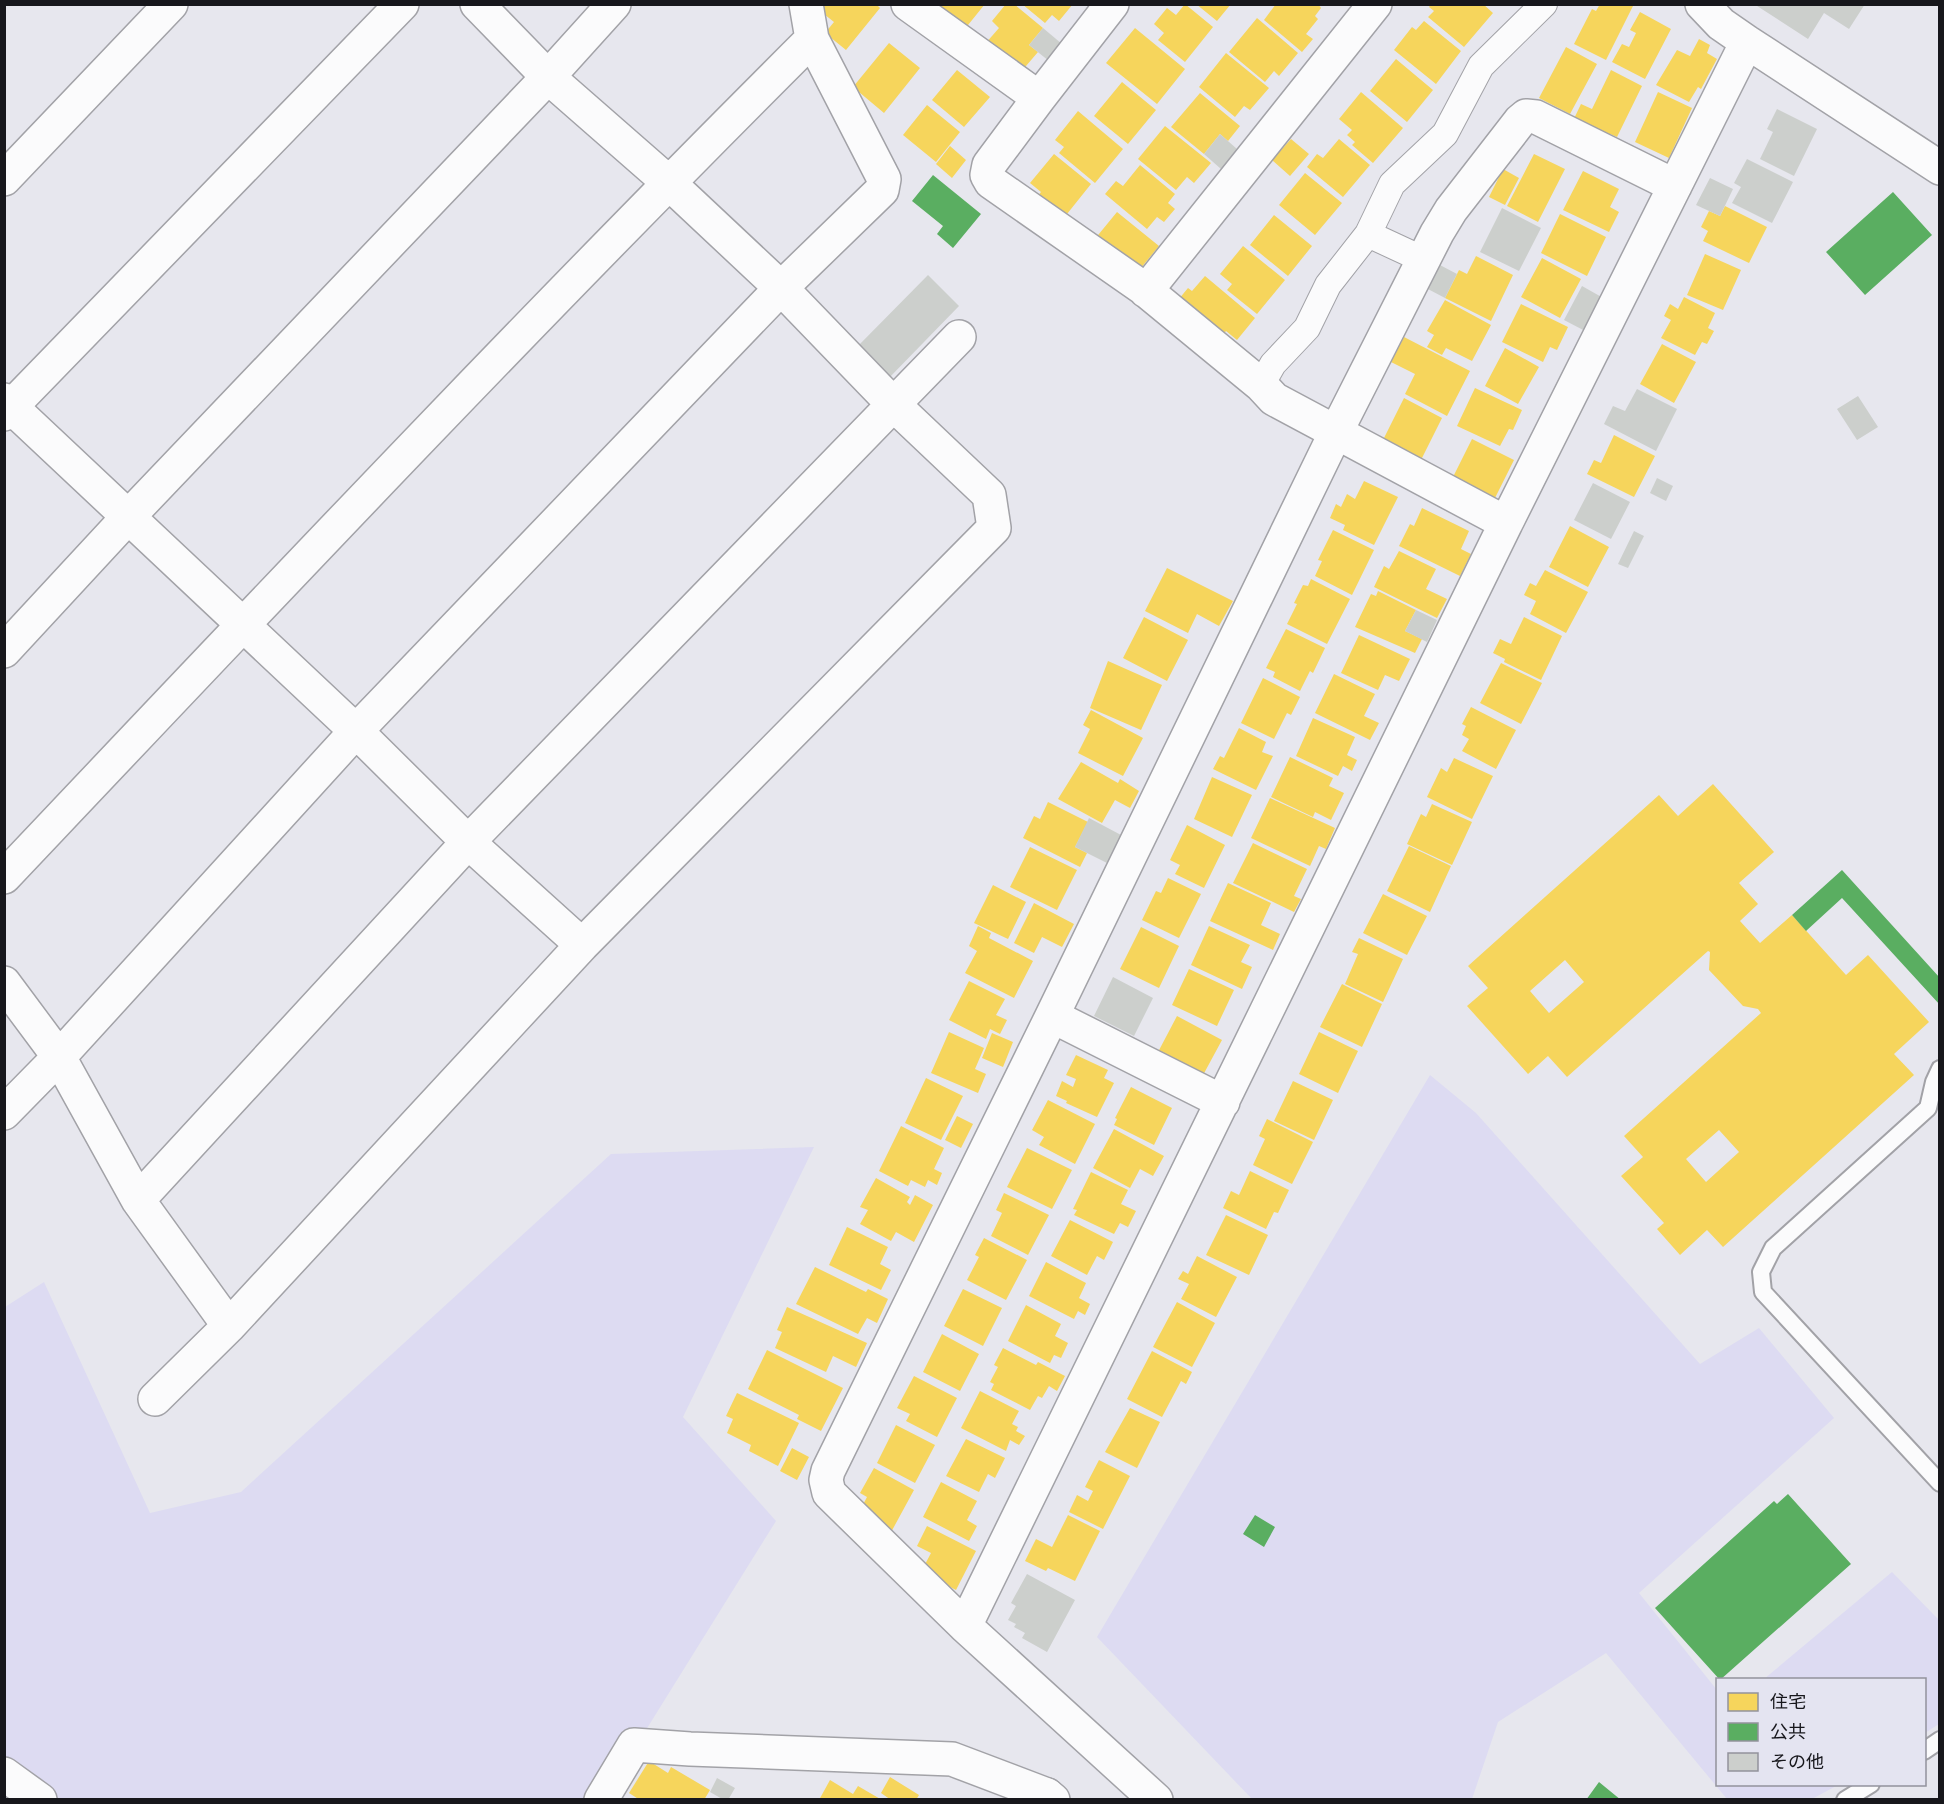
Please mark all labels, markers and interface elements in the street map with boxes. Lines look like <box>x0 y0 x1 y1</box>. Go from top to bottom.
legend <box>1716 1678 1926 1786</box>
text: 住宅 <box>1770 1692 1806 1715</box>
text: 公共 <box>1770 1722 1806 1745</box>
text: その他 <box>1770 1752 1824 1775</box>

